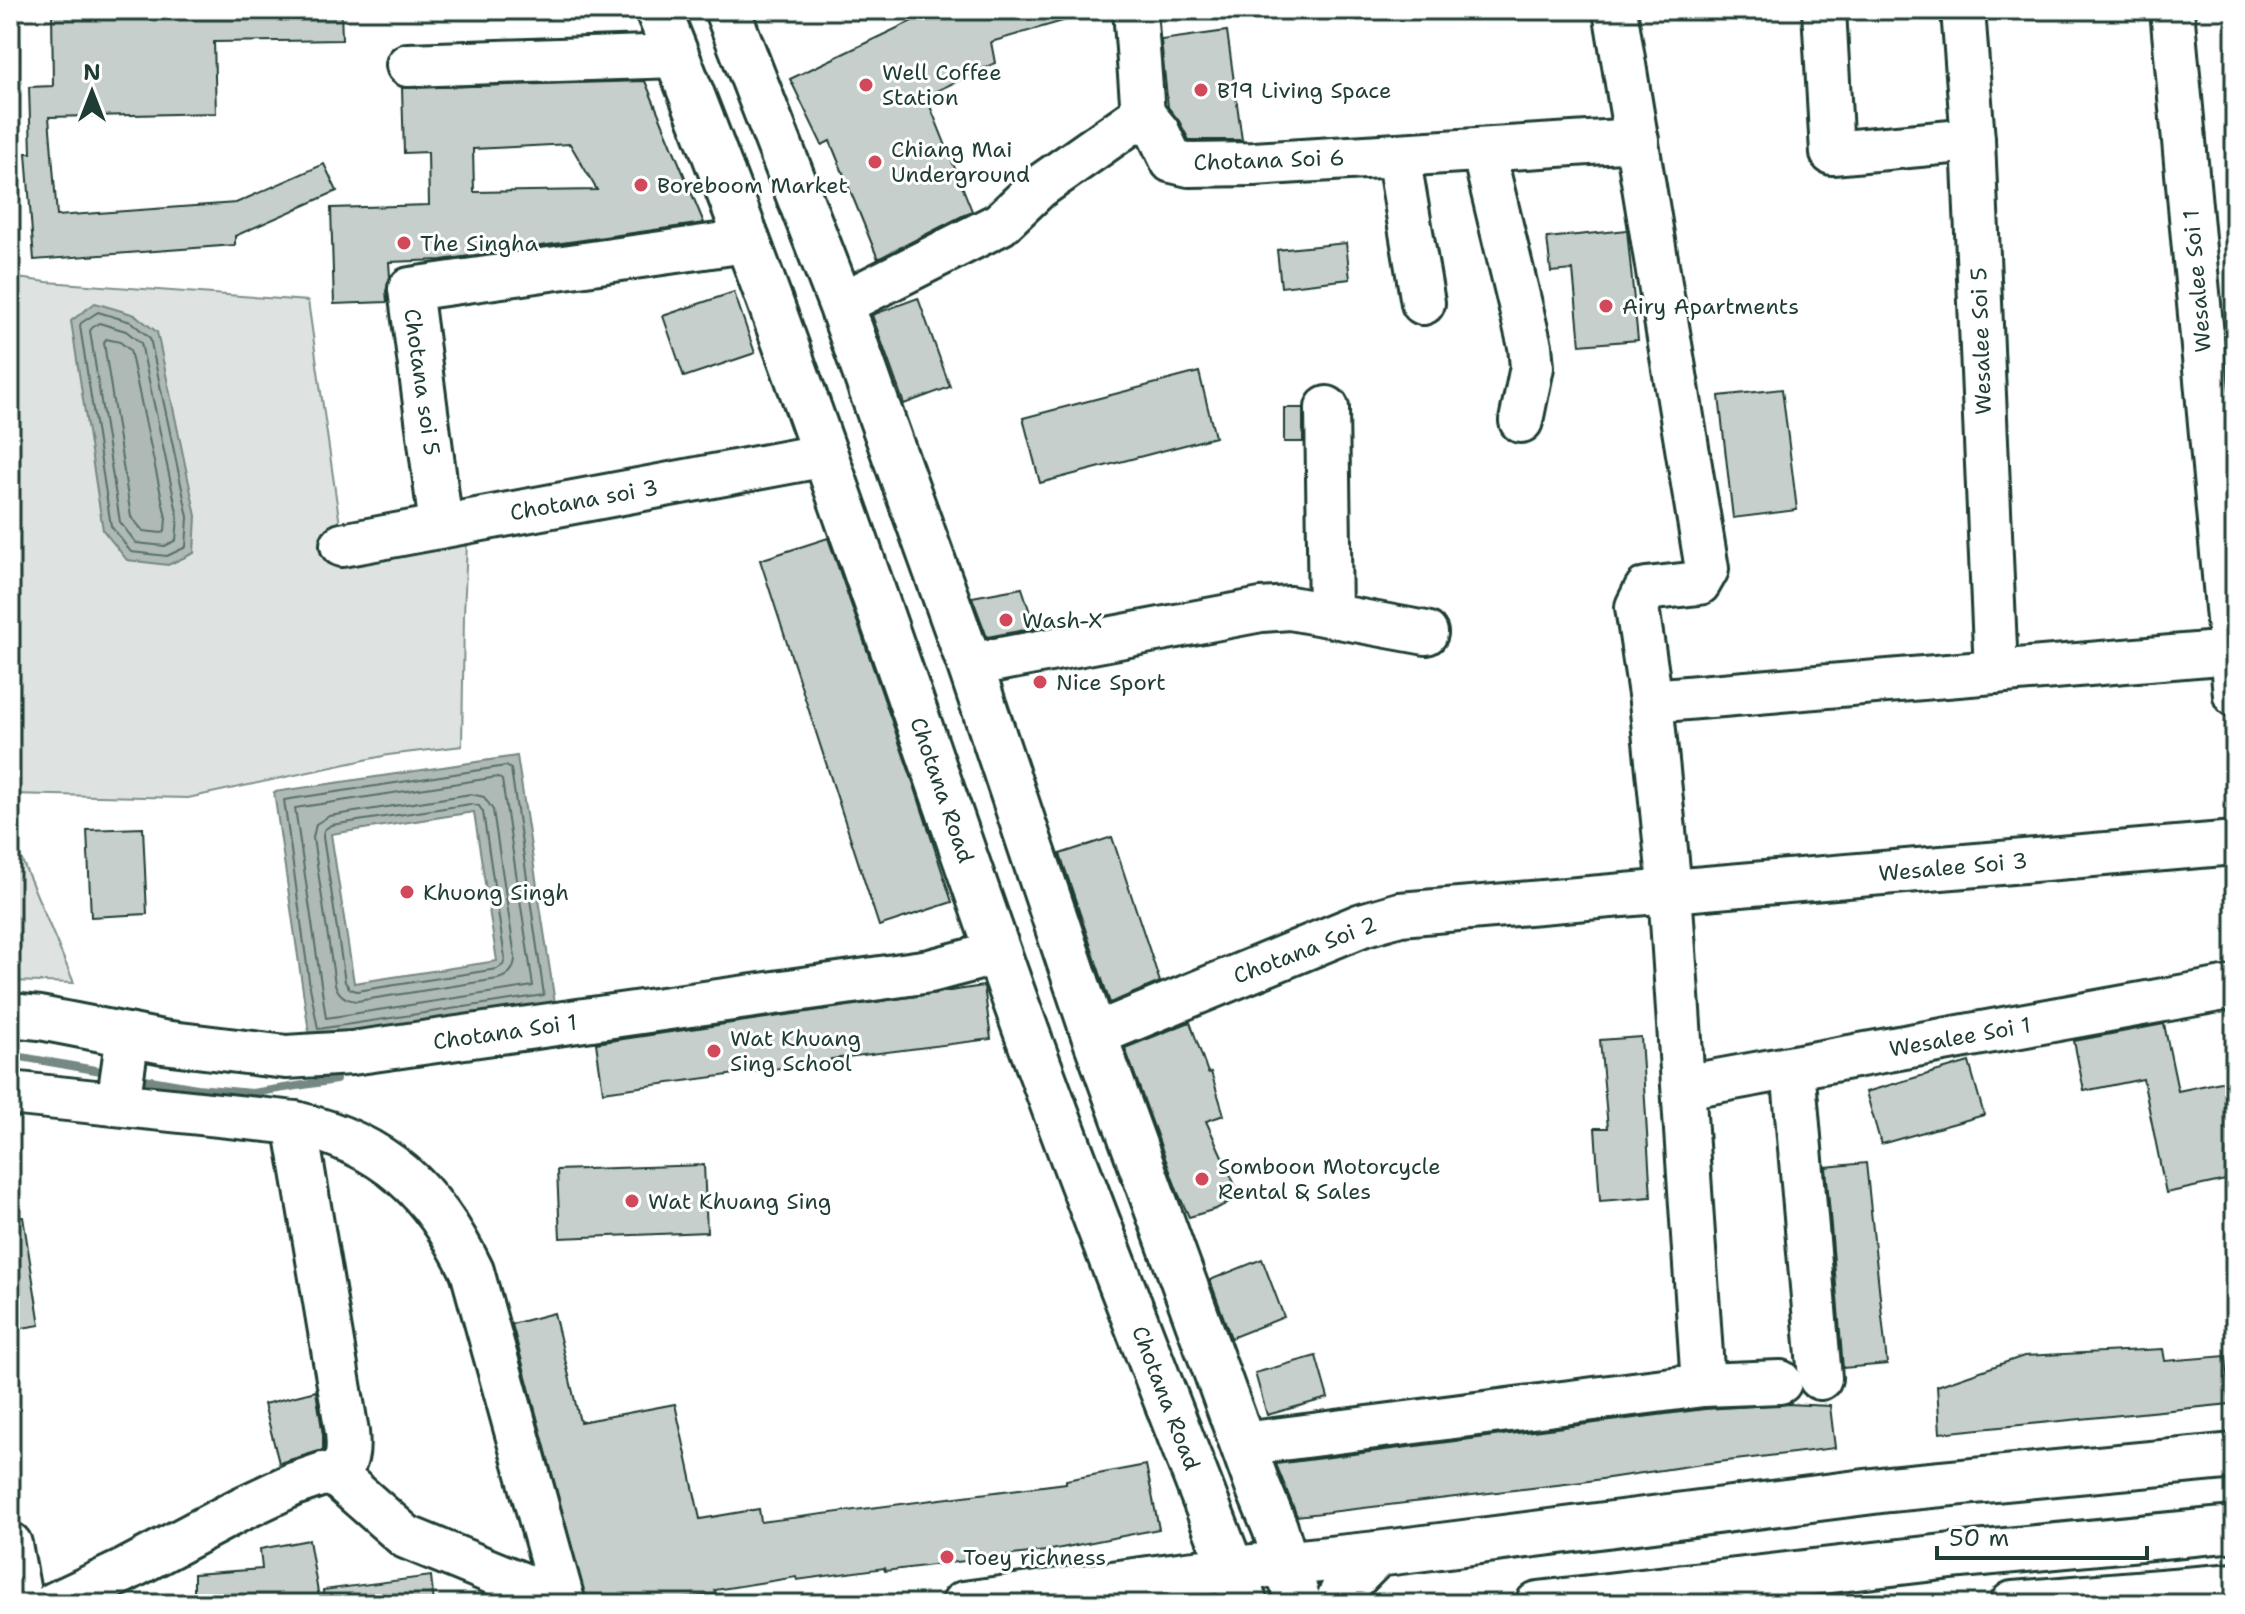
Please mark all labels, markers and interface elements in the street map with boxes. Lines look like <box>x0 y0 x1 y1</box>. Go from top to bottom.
north arrow <box>52 52 132 132</box>
text: N <box>83 58 101 87</box>
place label: Well Coffee Station <box>882 58 1002 112</box>
marker: Well Coffee Station <box>857 76 875 94</box>
place label: B19 Living Space <box>1217 76 1391 105</box>
marker: B19 Living Space <box>1192 81 1210 99</box>
place label: Chiang Mai Underground <box>891 135 1030 189</box>
street label: Chotana Soi 6 <box>1193 143 1345 177</box>
marker: Chiang Mai Underground <box>866 153 884 171</box>
place label: Boreboom Market <box>657 171 848 200</box>
marker: Boreboom Market <box>632 176 650 194</box>
street label: Wesalee Soi 1 <box>2176 208 2218 354</box>
place label: The Singha <box>420 229 538 258</box>
marker: The Singha <box>395 234 413 252</box>
street label: Wesalee Soi 5 <box>1964 267 1998 415</box>
place label: Airy Apartments <box>1622 292 1799 321</box>
marker: Airy Apartments <box>1597 297 1615 315</box>
street label: Chotana soi 5 <box>397 307 447 457</box>
street label: Chotana soi 3 <box>508 473 660 527</box>
place label: Wash-X <box>1022 606 1102 635</box>
marker: Wash-X <box>997 611 1015 629</box>
place label: Nice Sport <box>1056 668 1166 697</box>
marker: Nice Sport <box>1031 673 1049 691</box>
street label: Chotana Road <box>904 713 981 867</box>
street label: Wesalee Soi 3 <box>1877 846 2029 888</box>
place label: Khuong Singh <box>423 878 569 907</box>
marker: Khuong Singh <box>398 883 416 901</box>
street label: Chotana Soi 2 <box>1229 909 1381 991</box>
street label: Chotana Soi 1 <box>431 1008 579 1056</box>
street label: Wesalee Soi 1 <box>1887 1010 2033 1064</box>
place label: Wat Khuang Sing School <box>730 1024 861 1078</box>
marker: Wat Khuang Sing School <box>705 1042 723 1060</box>
place label: Somboon Motorcycle Rental & Sales <box>1218 1152 1441 1206</box>
marker: Somboon Motorcycle Rental & Sales <box>1193 1170 1211 1188</box>
place label: Wat Khuang Sing <box>648 1187 831 1216</box>
marker: Wat Khuang Sing <box>623 1192 641 1210</box>
street label: Chotana Road <box>1125 1322 1207 1474</box>
scale bar <box>1937 1510 2147 1560</box>
text: 50 m <box>1949 1522 2009 1554</box>
place label: Toey richness <box>963 1543 1106 1572</box>
marker: Toey richness <box>938 1548 956 1566</box>

